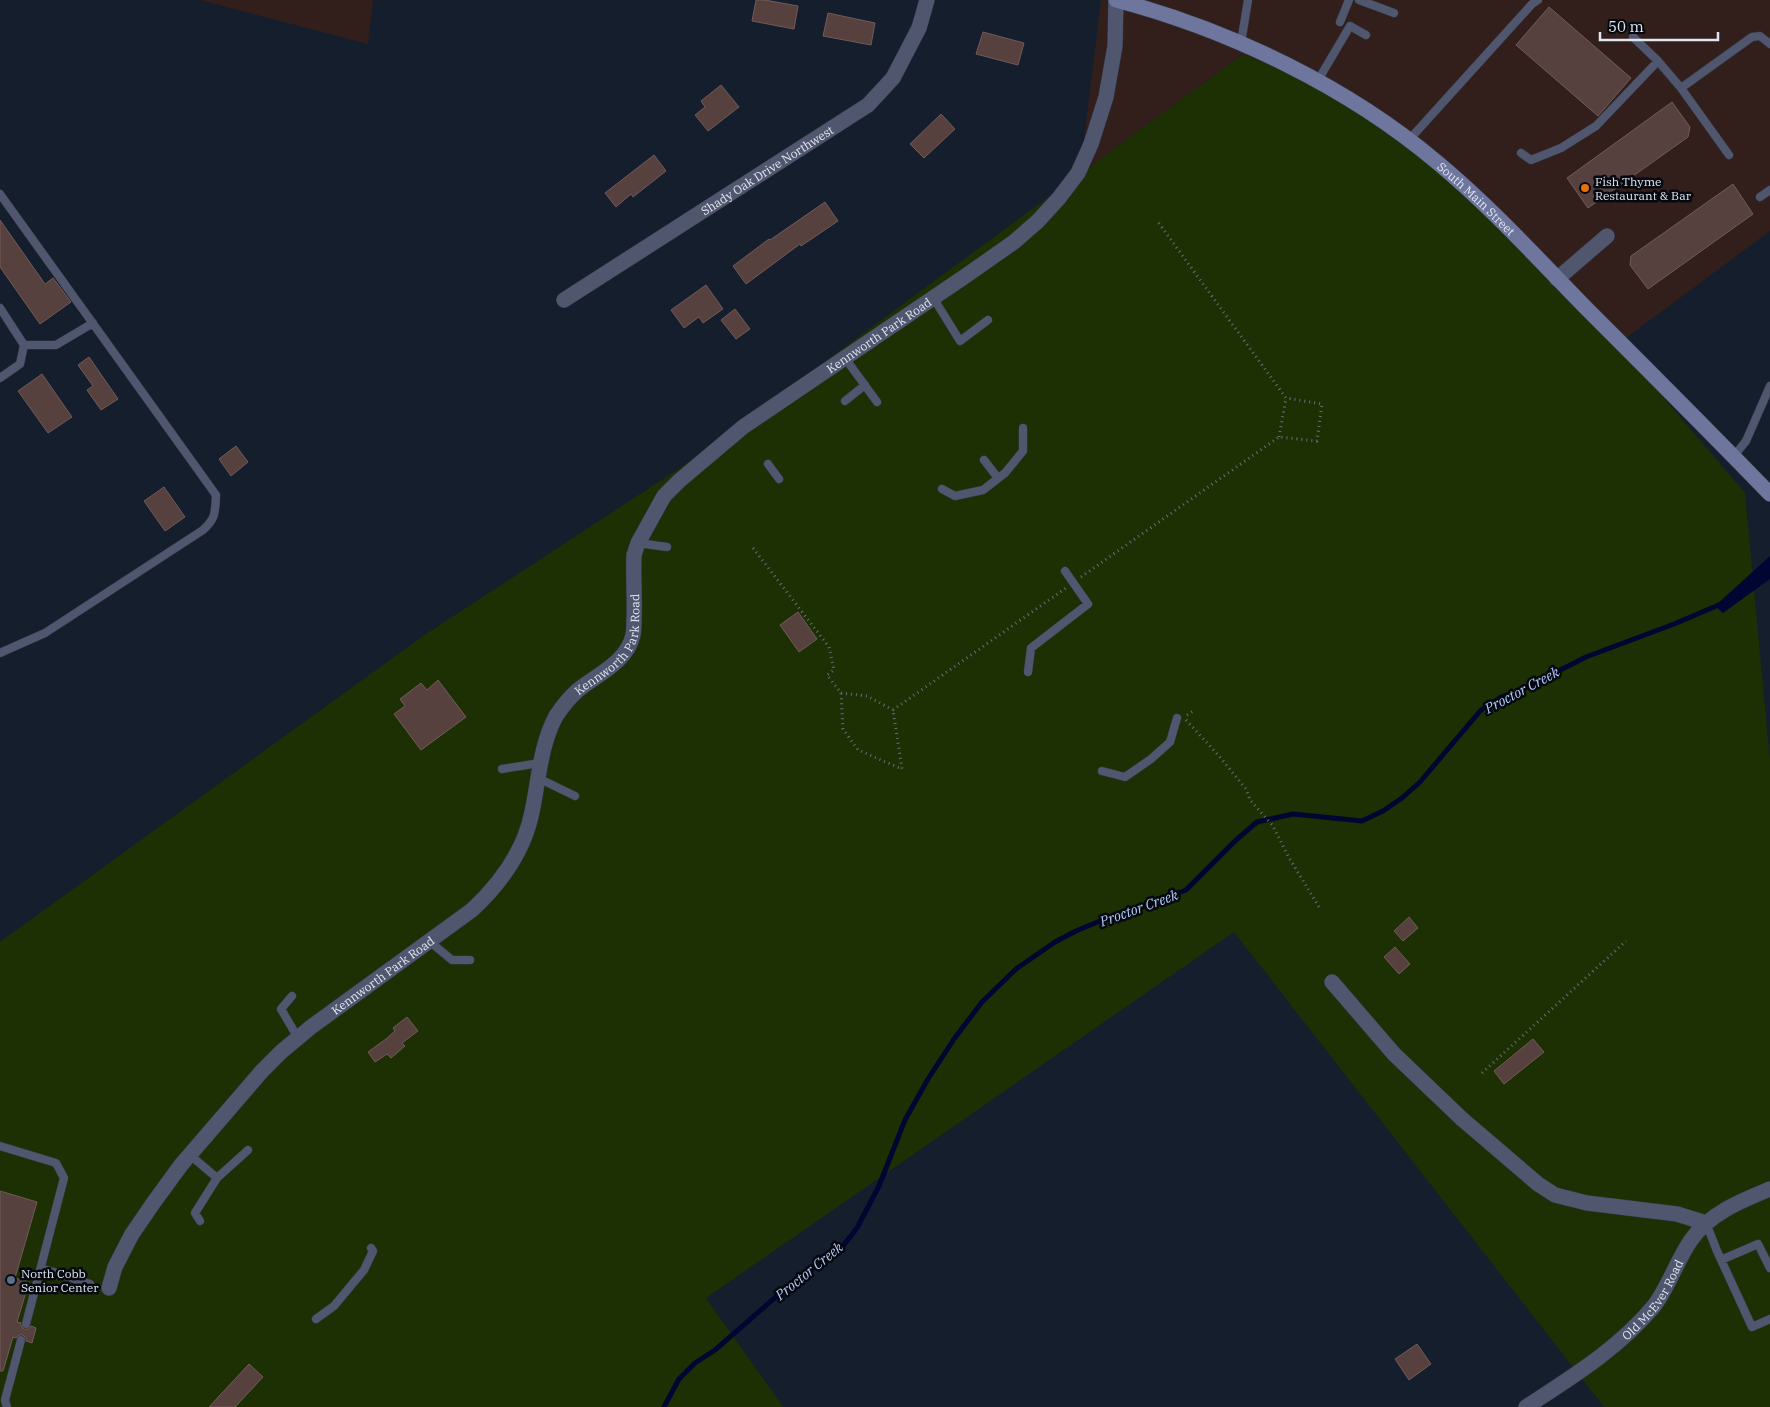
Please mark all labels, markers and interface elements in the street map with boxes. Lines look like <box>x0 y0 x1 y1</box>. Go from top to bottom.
scale bar <box>1600 10 1718 42</box>
text: 50 m <box>1608 17 1644 36</box>
street label: Shady Oak Drive Northwest <box>698 122 836 218</box>
street label: South Main Street <box>1435 158 1519 238</box>
place label: Fish Thyme Restaurant & Bar <box>1595 174 1692 203</box>
marker: Fish Thyme Restaurant & Bar <box>1579 182 1591 194</box>
street label: Kennworth Park Road <box>823 294 934 376</box>
street label: Kennworth Park Road <box>571 594 642 698</box>
water label: Proctor Creek <box>1481 662 1563 718</box>
water label: Proctor Creek <box>1096 885 1181 931</box>
street label: Kennworth Park Road <box>328 933 437 1017</box>
water label: Proctor Creek <box>771 1238 847 1304</box>
street label: Old McEver Road <box>1618 1257 1686 1343</box>
place label: North Cobb Senior Center <box>21 1266 99 1295</box>
marker: North Cobb Senior Center <box>5 1274 17 1286</box>

